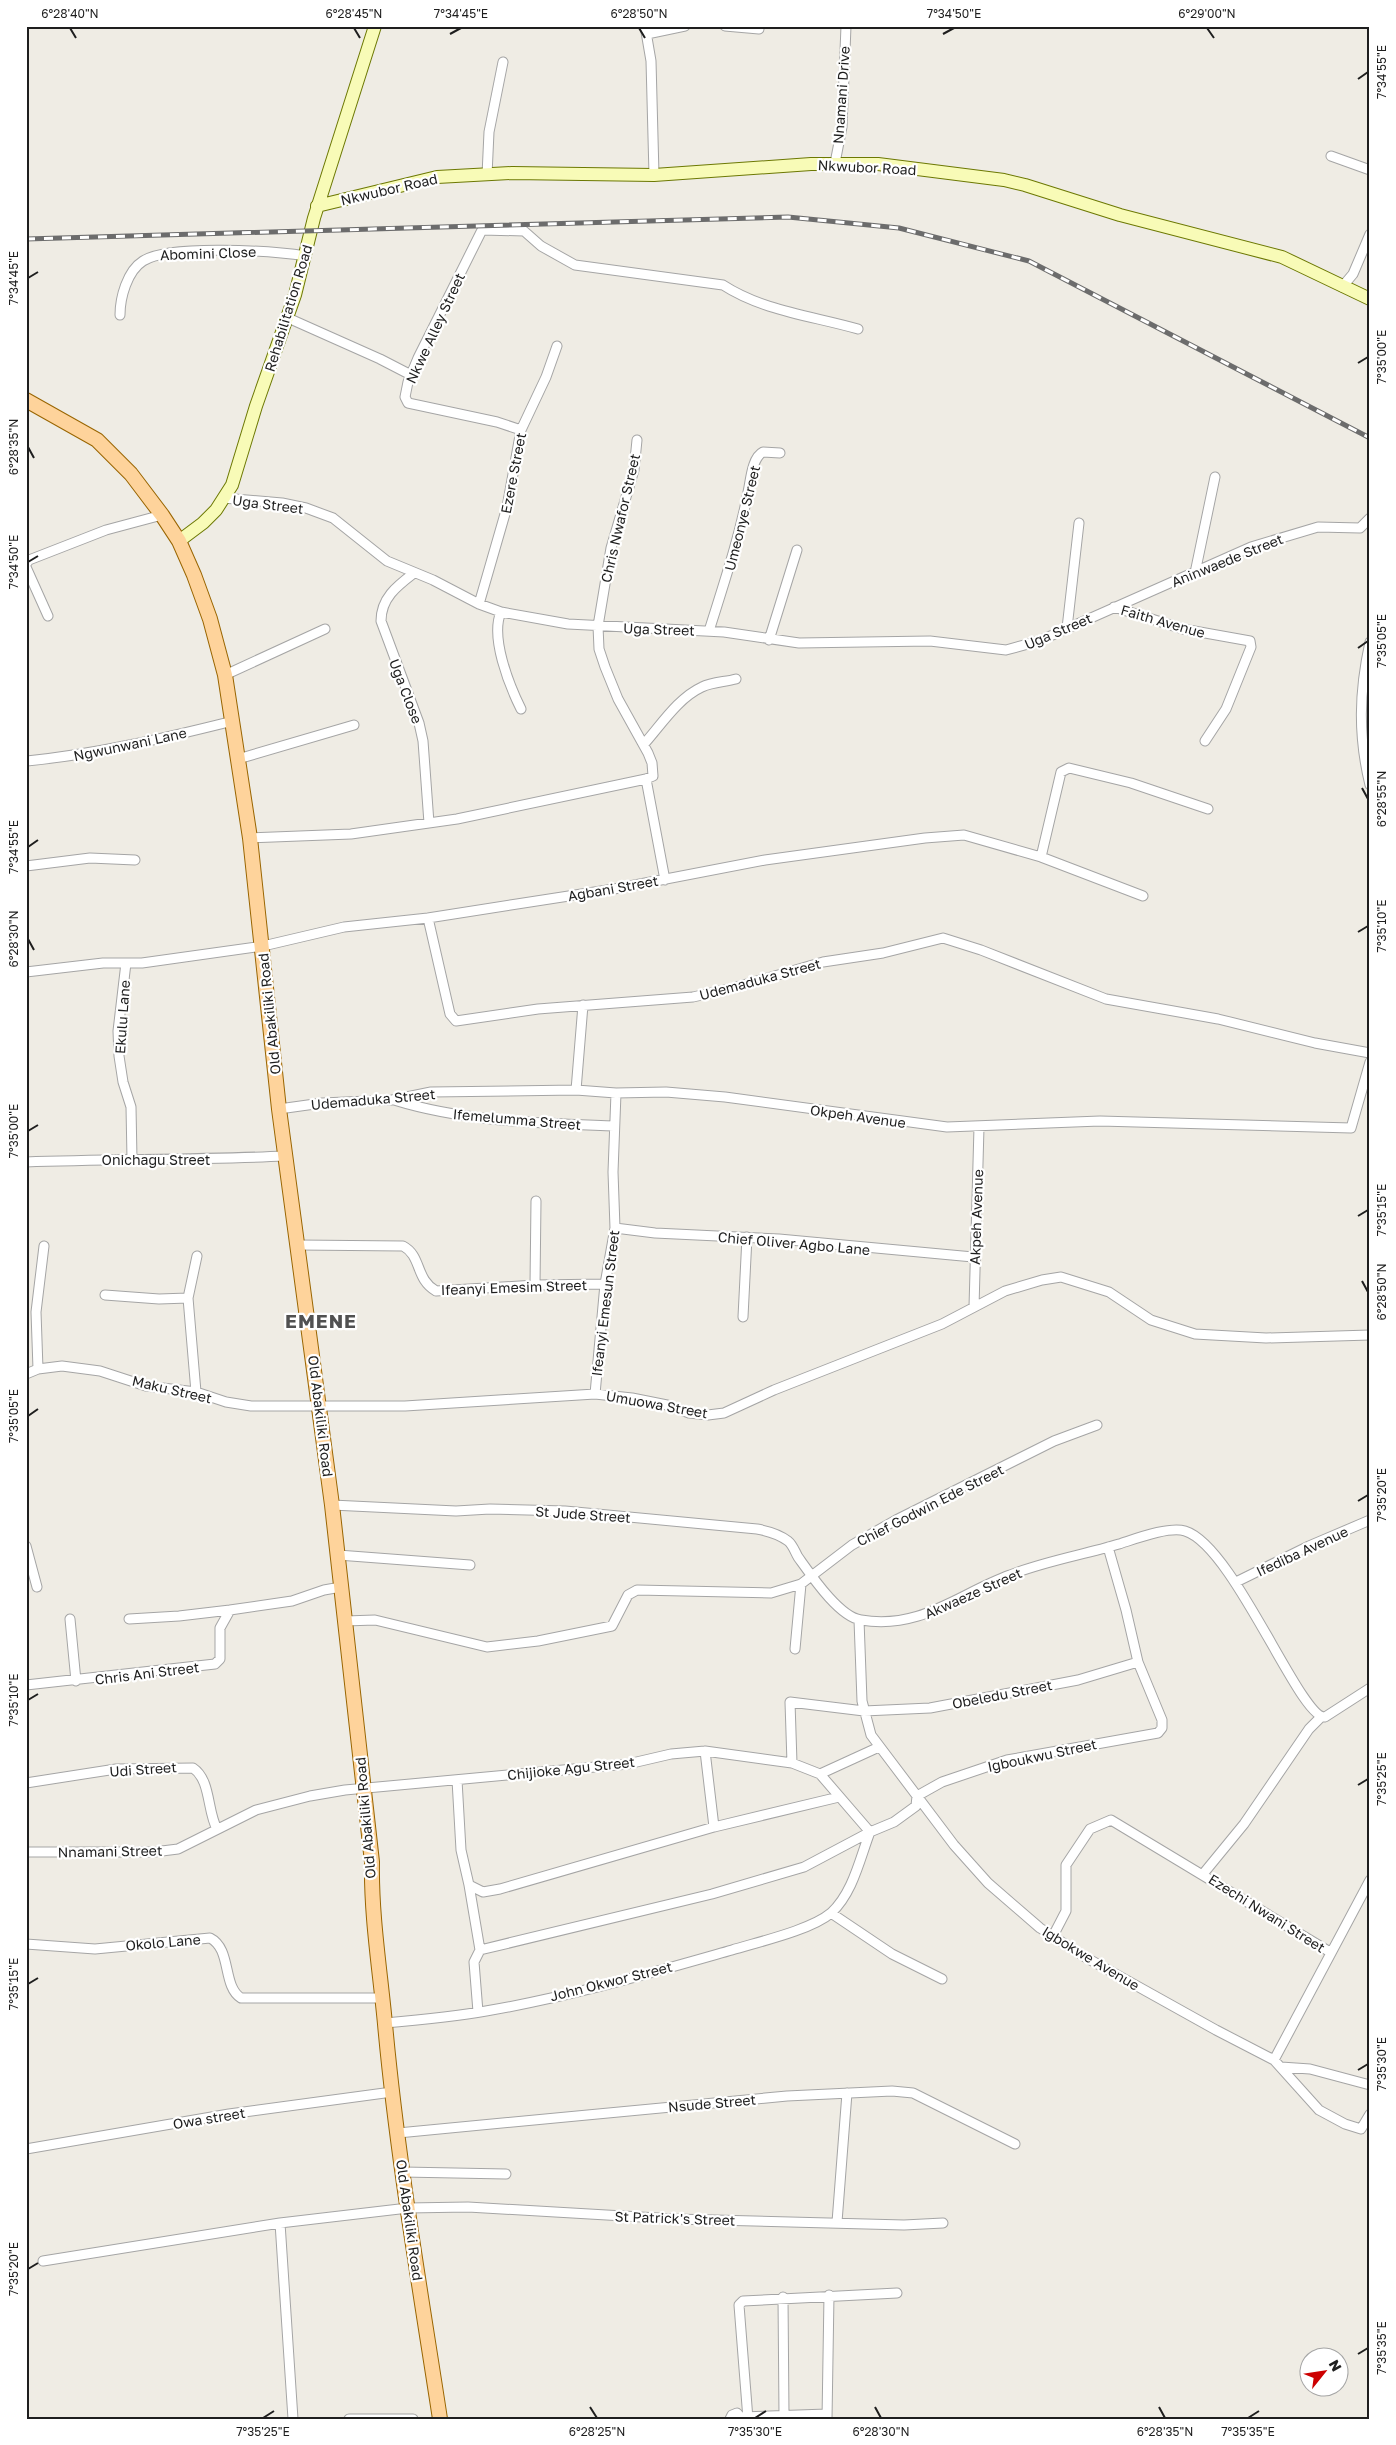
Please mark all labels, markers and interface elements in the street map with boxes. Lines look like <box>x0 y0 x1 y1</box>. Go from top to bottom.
text: 6°28'40"N <box>41 6 99 21</box>
text: 6°28'45"N <box>326 6 382 21</box>
text: 7°34'45"E <box>434 6 488 21</box>
text: 6°28'50"N <box>610 6 668 21</box>
text: 7°34'50"E <box>927 6 981 21</box>
text: 6°29'00"N <box>1178 6 1236 21</box>
text: 7°34'55"E <box>1374 45 1389 99</box>
street label: Nnamani Drive <box>829 46 853 144</box>
street label: Nkwubor Road <box>817 156 917 178</box>
street label: Nkwubor Road <box>339 170 439 208</box>
street label: Rehabilitation Road <box>261 242 315 374</box>
street label: Abomini Close <box>160 243 256 263</box>
text: 7°34'45"E <box>6 251 21 305</box>
street label: Nkwe Alley Street <box>402 270 468 386</box>
text: 7°35'00"E <box>1374 330 1389 384</box>
text: 6°28'35"N <box>6 419 21 475</box>
street label: Ezere Street <box>497 431 529 515</box>
street label: Chris Nwafor Street <box>597 452 643 584</box>
street label: Umeonye Street <box>721 464 763 572</box>
street label: Uga Street <box>231 491 305 517</box>
street label: Aninwaede Street <box>1169 530 1285 590</box>
text: 7°34'50"E <box>6 535 21 589</box>
street label: Faith Avenue <box>1119 601 1207 641</box>
street label: Uga Street <box>1022 609 1094 653</box>
text: 7°35'05"E <box>1374 614 1389 668</box>
street label: Uga Street <box>623 619 695 639</box>
street label: Uga Close <box>386 656 426 726</box>
street label: Ngwunwani Lane <box>72 724 188 764</box>
text: 6°28'55"N <box>1374 771 1389 827</box>
text: 7°34'55"E <box>6 820 21 874</box>
street label: Agbani Street <box>566 872 660 904</box>
text: 7°35'10"E <box>1374 900 1389 952</box>
text: 6°28'30"N <box>6 910 21 968</box>
street label: Old Abakiliki Road <box>254 952 284 1076</box>
street label: Udemaduka Street <box>697 955 823 1003</box>
street label: Ekulu Lane <box>111 979 133 1055</box>
street label: Udemaduka Street <box>310 1085 436 1113</box>
street label: Okpeh Avenue <box>809 1101 907 1131</box>
text: 7°35'00"E <box>6 1104 21 1158</box>
street label: Ifemelumma Street <box>452 1105 582 1133</box>
street label: Onichagu Street <box>102 1151 210 1168</box>
street label: Akpeh Avenue <box>966 1169 986 1265</box>
text: 7°35'15"E <box>1374 1184 1389 1236</box>
street label: Chief Oliver Agbo Lane <box>717 1228 871 1258</box>
street label: Ifeanyi Emesun Street <box>588 1229 622 1377</box>
text: 6°28'50"N <box>1374 1263 1389 1321</box>
street label: Ifeanyi Emesim Street <box>441 1276 587 1298</box>
district label: EMENE <box>285 1309 357 1332</box>
street label: Old Abakiliki Road <box>305 1354 337 1478</box>
street label: Maku Street <box>130 1372 214 1406</box>
street label: Umuowa Street <box>605 1387 709 1421</box>
text: 7°35'05"E <box>6 1389 21 1443</box>
street label: Chief Godwin Ede Street <box>854 1461 1006 1549</box>
text: 7°35'20"E <box>1374 1468 1389 1522</box>
street label: St Jude Street <box>535 1502 631 1526</box>
street label: Ifediba Avenue <box>1253 1522 1351 1580</box>
street label: Akwaeze Street <box>922 1564 1024 1622</box>
street label: Chris Ani Street <box>94 1658 200 1688</box>
text: 7°35'10"E <box>6 1674 21 1726</box>
street label: Obeledu Street <box>951 1676 1053 1712</box>
street label: Igboukwu Street <box>986 1735 1098 1775</box>
text: 7°35'25"E <box>1374 1752 1389 1806</box>
street label: Chijioke Agu Street <box>506 1753 636 1783</box>
street label: Old Abakiliki Road <box>351 1756 379 1880</box>
street label: Udi Street <box>109 1758 177 1780</box>
street label: Nnamani Street <box>57 1842 163 1860</box>
street label: Ezechi Nwani Street <box>1206 1870 1328 1956</box>
street label: Igbokwe Avenue <box>1039 1922 1143 1994</box>
street label: Okolo Lane <box>125 1930 201 1954</box>
text: 7°35'15"E <box>6 1958 21 2010</box>
street label: John Okwor Street <box>548 1958 674 2004</box>
text: 7°35'30"E <box>1374 2037 1389 2091</box>
street label: Nsude Street <box>667 2091 757 2115</box>
street label: Owa street <box>172 2104 246 2132</box>
street label: Old Abakiliki Road <box>393 2158 427 2282</box>
street label: St Patrick's Street <box>614 2207 736 2229</box>
text: 7°35'20"E <box>6 2242 21 2296</box>
text: 7°35'35"E <box>1374 2321 1389 2375</box>
north arrow <box>1298 2348 1348 2398</box>
text: N <box>1326 2356 1346 2374</box>
text: 7°35'25"E <box>236 2424 290 2439</box>
text: 6°28'25"N <box>569 2424 625 2439</box>
text: 7°35'30"E <box>728 2424 782 2439</box>
text: 6°28'30"N <box>852 2424 910 2439</box>
text: 6°28'35"N <box>1137 2424 1193 2439</box>
text: 7°35'35"E <box>1221 2424 1275 2439</box>

